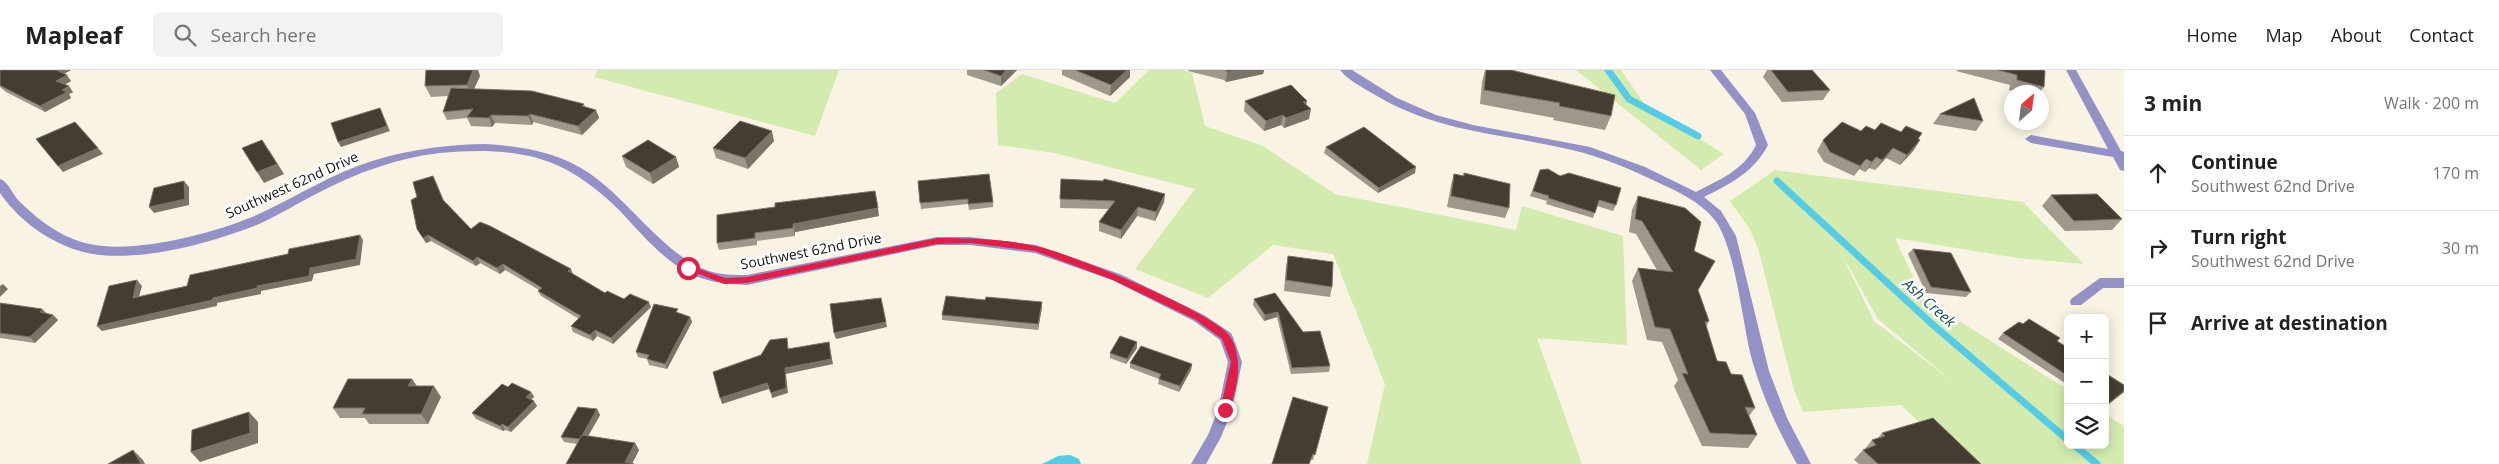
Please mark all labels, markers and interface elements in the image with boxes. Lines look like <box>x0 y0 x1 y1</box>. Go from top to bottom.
search box <box>153 12 503 57</box>
text: Mapleaf <box>25 18 123 51</box>
icon: search <box>171 21 199 49</box>
text: Search here <box>211 22 316 48</box>
text: Home <box>2187 23 2237 47</box>
text: Map <box>2265 23 2303 47</box>
text: About <box>2331 23 2381 47</box>
text: Contact <box>2409 23 2474 47</box>
north arrow <box>2004 85 2049 130</box>
text: 3 min <box>2144 89 2202 117</box>
text: Walk · 200 m <box>2384 92 2479 114</box>
street label: Southwest 62nd Drive <box>222 147 361 222</box>
text: Continue <box>2191 149 2278 175</box>
icon: ahead <box>2144 159 2172 187</box>
text: 170 m <box>2433 162 2479 184</box>
text: Southwest 62nd Drive <box>2191 175 2355 197</box>
text: Turn right <box>2191 224 2286 250</box>
street label: Southwest 62nd Drive <box>739 227 883 274</box>
icon: right <box>2144 234 2172 262</box>
text: 30 m <box>2442 237 2479 259</box>
text: Southwest 62nd Drive <box>2191 250 2355 272</box>
route start <box>677 257 700 280</box>
water label: Ash Creek <box>1898 273 1961 332</box>
icon: arrive <box>2144 309 2172 337</box>
text: Arrive at destination <box>2191 310 2388 336</box>
map controls <box>2064 314 2109 449</box>
button: + <box>2064 314 2109 359</box>
button: − <box>2064 359 2109 404</box>
route end <box>1214 399 1237 422</box>
button: layers <box>2064 404 2109 449</box>

